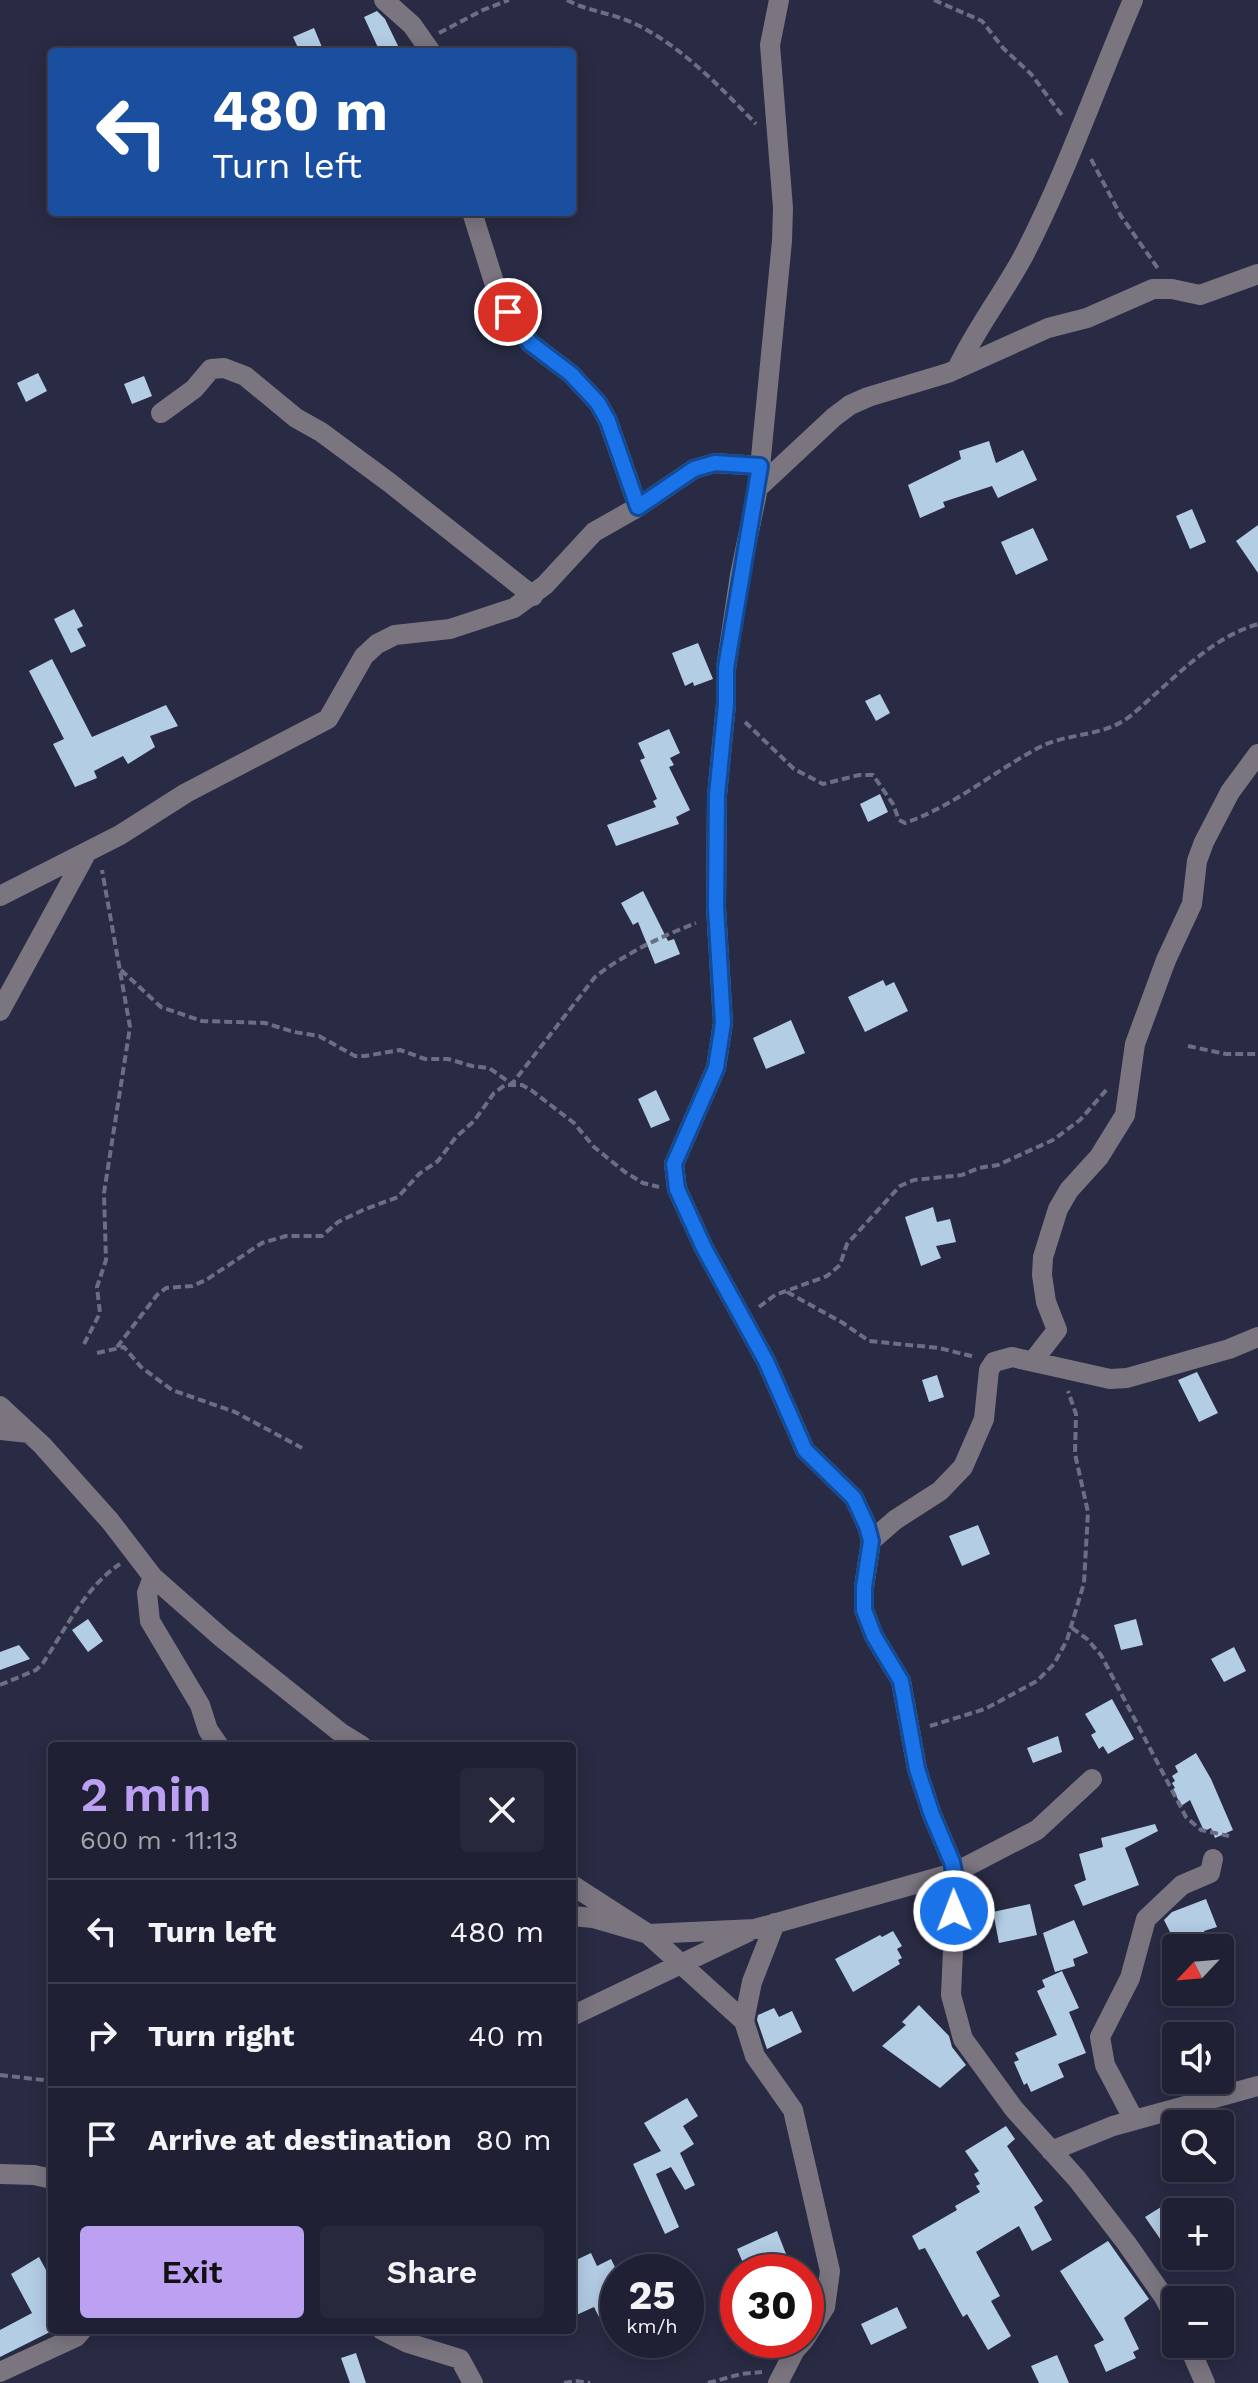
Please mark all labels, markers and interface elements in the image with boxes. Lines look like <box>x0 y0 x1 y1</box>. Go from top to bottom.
text: 480 m <box>212 78 388 144</box>
icon: left <box>80 80 184 184</box>
text: Turn left <box>212 145 362 187</box>
pin <box>474 278 542 346</box>
icon: arrive <box>486 290 530 334</box>
text: 2 min <box>80 1766 212 1823</box>
button: close <box>460 1768 544 1852</box>
text: 600 m · 11:13 <box>80 1825 238 1855</box>
position arrow <box>912 1869 996 1953</box>
icon: left <box>80 1909 124 1953</box>
text: Turn left <box>148 1914 276 1949</box>
text: 480 m <box>450 1914 544 1949</box>
north arrow <box>1162 1934 1234 2006</box>
map controls <box>1162 1934 1234 2358</box>
icon: right <box>80 2013 124 2057</box>
text: Turn right <box>148 2018 294 2053</box>
text: 40 m <box>468 2018 544 2053</box>
button: sound <box>1162 2022 1234 2094</box>
button: search <box>1162 2110 1234 2182</box>
icon: arrive <box>80 2117 124 2161</box>
text: Arrive at destination <box>148 2122 452 2157</box>
text: 80 m <box>476 2122 552 2157</box>
button: + <box>1162 2198 1234 2270</box>
button: Exit <box>80 2226 304 2318</box>
button: Share <box>320 2226 544 2318</box>
speed limit sign: 30 <box>720 2254 824 2358</box>
text: 25 <box>628 2272 676 2319</box>
button: − <box>1162 2286 1234 2358</box>
text: km/h <box>626 2314 678 2338</box>

